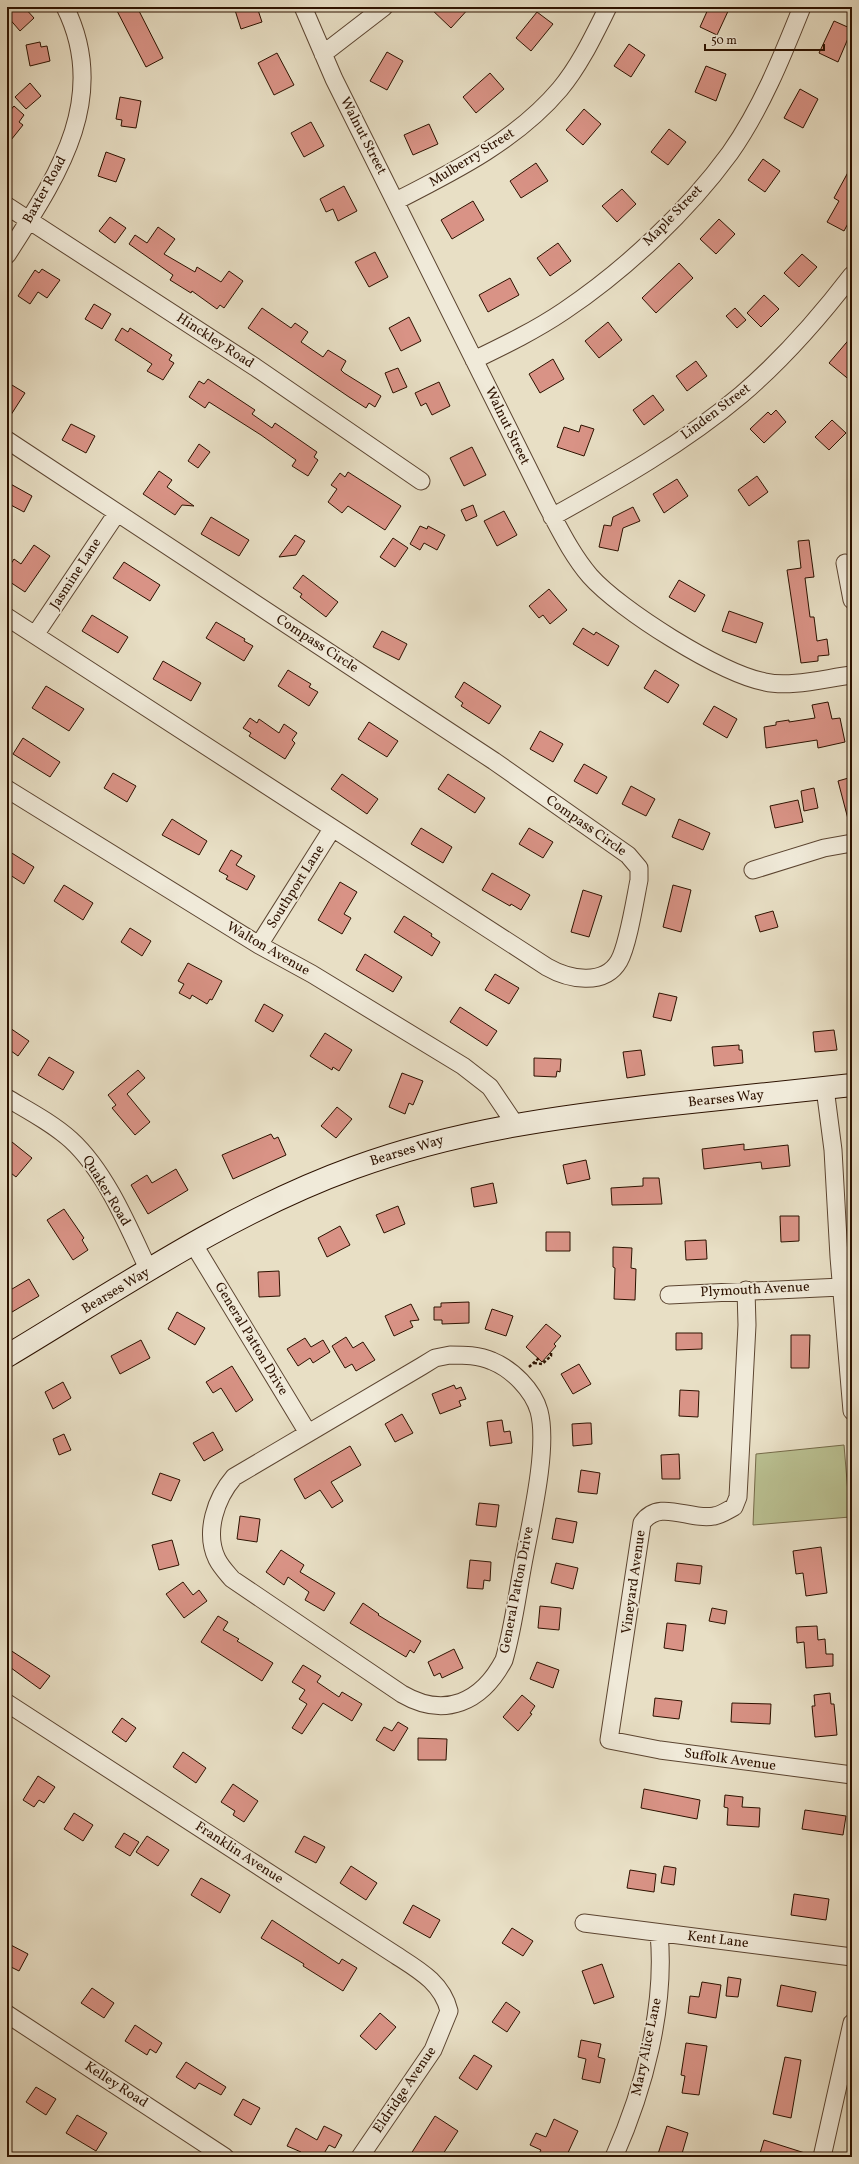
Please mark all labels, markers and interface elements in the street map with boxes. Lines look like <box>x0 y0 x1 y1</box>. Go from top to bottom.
scale bar <box>705 26 824 52</box>
text: 50 m <box>711 33 737 49</box>
street label: Walnut Street <box>335 94 391 178</box>
street label: Mulberry Street <box>426 124 518 192</box>
street label: Baxter Road <box>19 153 71 227</box>
street label: Maple Street <box>639 181 707 251</box>
street label: Hinckley Road <box>173 309 258 373</box>
street label: Linden Street <box>677 379 755 445</box>
street label: Walnut Street <box>480 384 534 468</box>
street label: Jasmine Lane <box>46 534 106 613</box>
street label: Compass Circle <box>272 610 362 678</box>
street label: Compass Circle <box>542 791 631 861</box>
street label: Southport Lane <box>263 841 329 932</box>
street label: Walton Avenue <box>223 917 314 981</box>
street label: Bearses Way <box>687 1086 765 1112</box>
street label: Bearses Way <box>368 1131 447 1171</box>
street label: Quaker Road <box>77 1152 135 1230</box>
street label: Bearses Way <box>78 1263 154 1319</box>
street label: Plymouth Avenue <box>700 1278 811 1302</box>
street label: General Patton Drive <box>210 1279 293 1399</box>
street label: General Patton Drive <box>495 1525 539 1655</box>
street label: Vineyard Avenue <box>617 1528 651 1635</box>
street label: Suffolk Avenue <box>683 1744 778 1776</box>
street label: Franklin Avenue <box>191 1817 287 1889</box>
street label: Kent Lane <box>686 1927 750 1953</box>
street label: Mary Alice Lane <box>627 1996 667 2098</box>
street label: Eldridge Avenue <box>369 2043 441 2137</box>
street label: Kelley Road <box>81 2057 151 2113</box>

